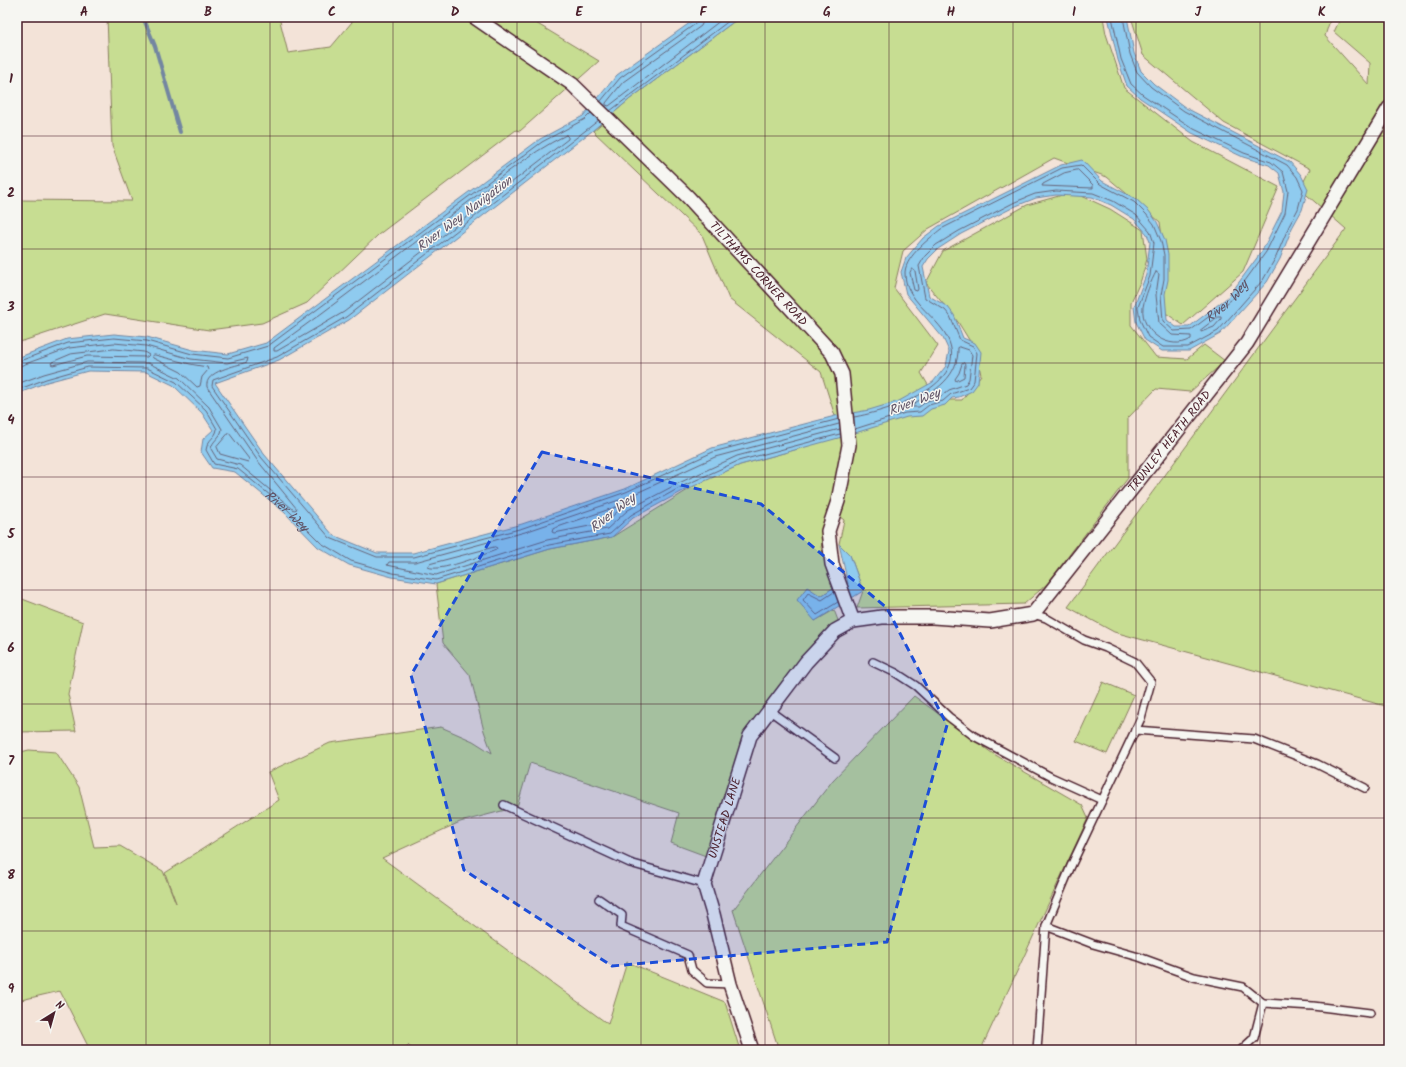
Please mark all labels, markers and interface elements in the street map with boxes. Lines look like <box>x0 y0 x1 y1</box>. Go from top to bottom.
text: A <box>80 2 88 23</box>
text: B <box>204 2 212 23</box>
text: C <box>328 2 336 23</box>
text: D <box>451 2 460 23</box>
text: E <box>575 2 583 23</box>
text: F <box>699 2 707 23</box>
text: G <box>823 2 831 23</box>
text: H <box>947 2 956 23</box>
text: I <box>1072 2 1076 23</box>
text: J <box>1195 2 1202 23</box>
text: K <box>1318 2 1326 23</box>
text: 1 <box>9 69 13 90</box>
water label: River Wey Navigation <box>412 170 518 257</box>
text: 2 <box>7 183 15 204</box>
street label: TILTHAMS CORNER ROAD <box>705 217 812 331</box>
water label: River Wey <box>1201 275 1255 328</box>
text: 3 <box>6 297 15 318</box>
water label: River Wey <box>886 382 945 422</box>
street label: TRUNLEY HEATH ROAD <box>1124 386 1216 496</box>
text: 4 <box>7 410 15 431</box>
water label: River Wey <box>259 486 315 539</box>
water label: River Wey <box>585 487 642 538</box>
text: 5 <box>7 524 16 545</box>
text: 6 <box>7 638 15 659</box>
text: 7 <box>8 751 15 772</box>
street label: UNSTEAD LANE <box>703 774 747 861</box>
text: 8 <box>7 865 15 886</box>
text: 9 <box>8 979 15 1000</box>
north arrow <box>34 993 74 1033</box>
text: N <box>51 997 68 1015</box>

